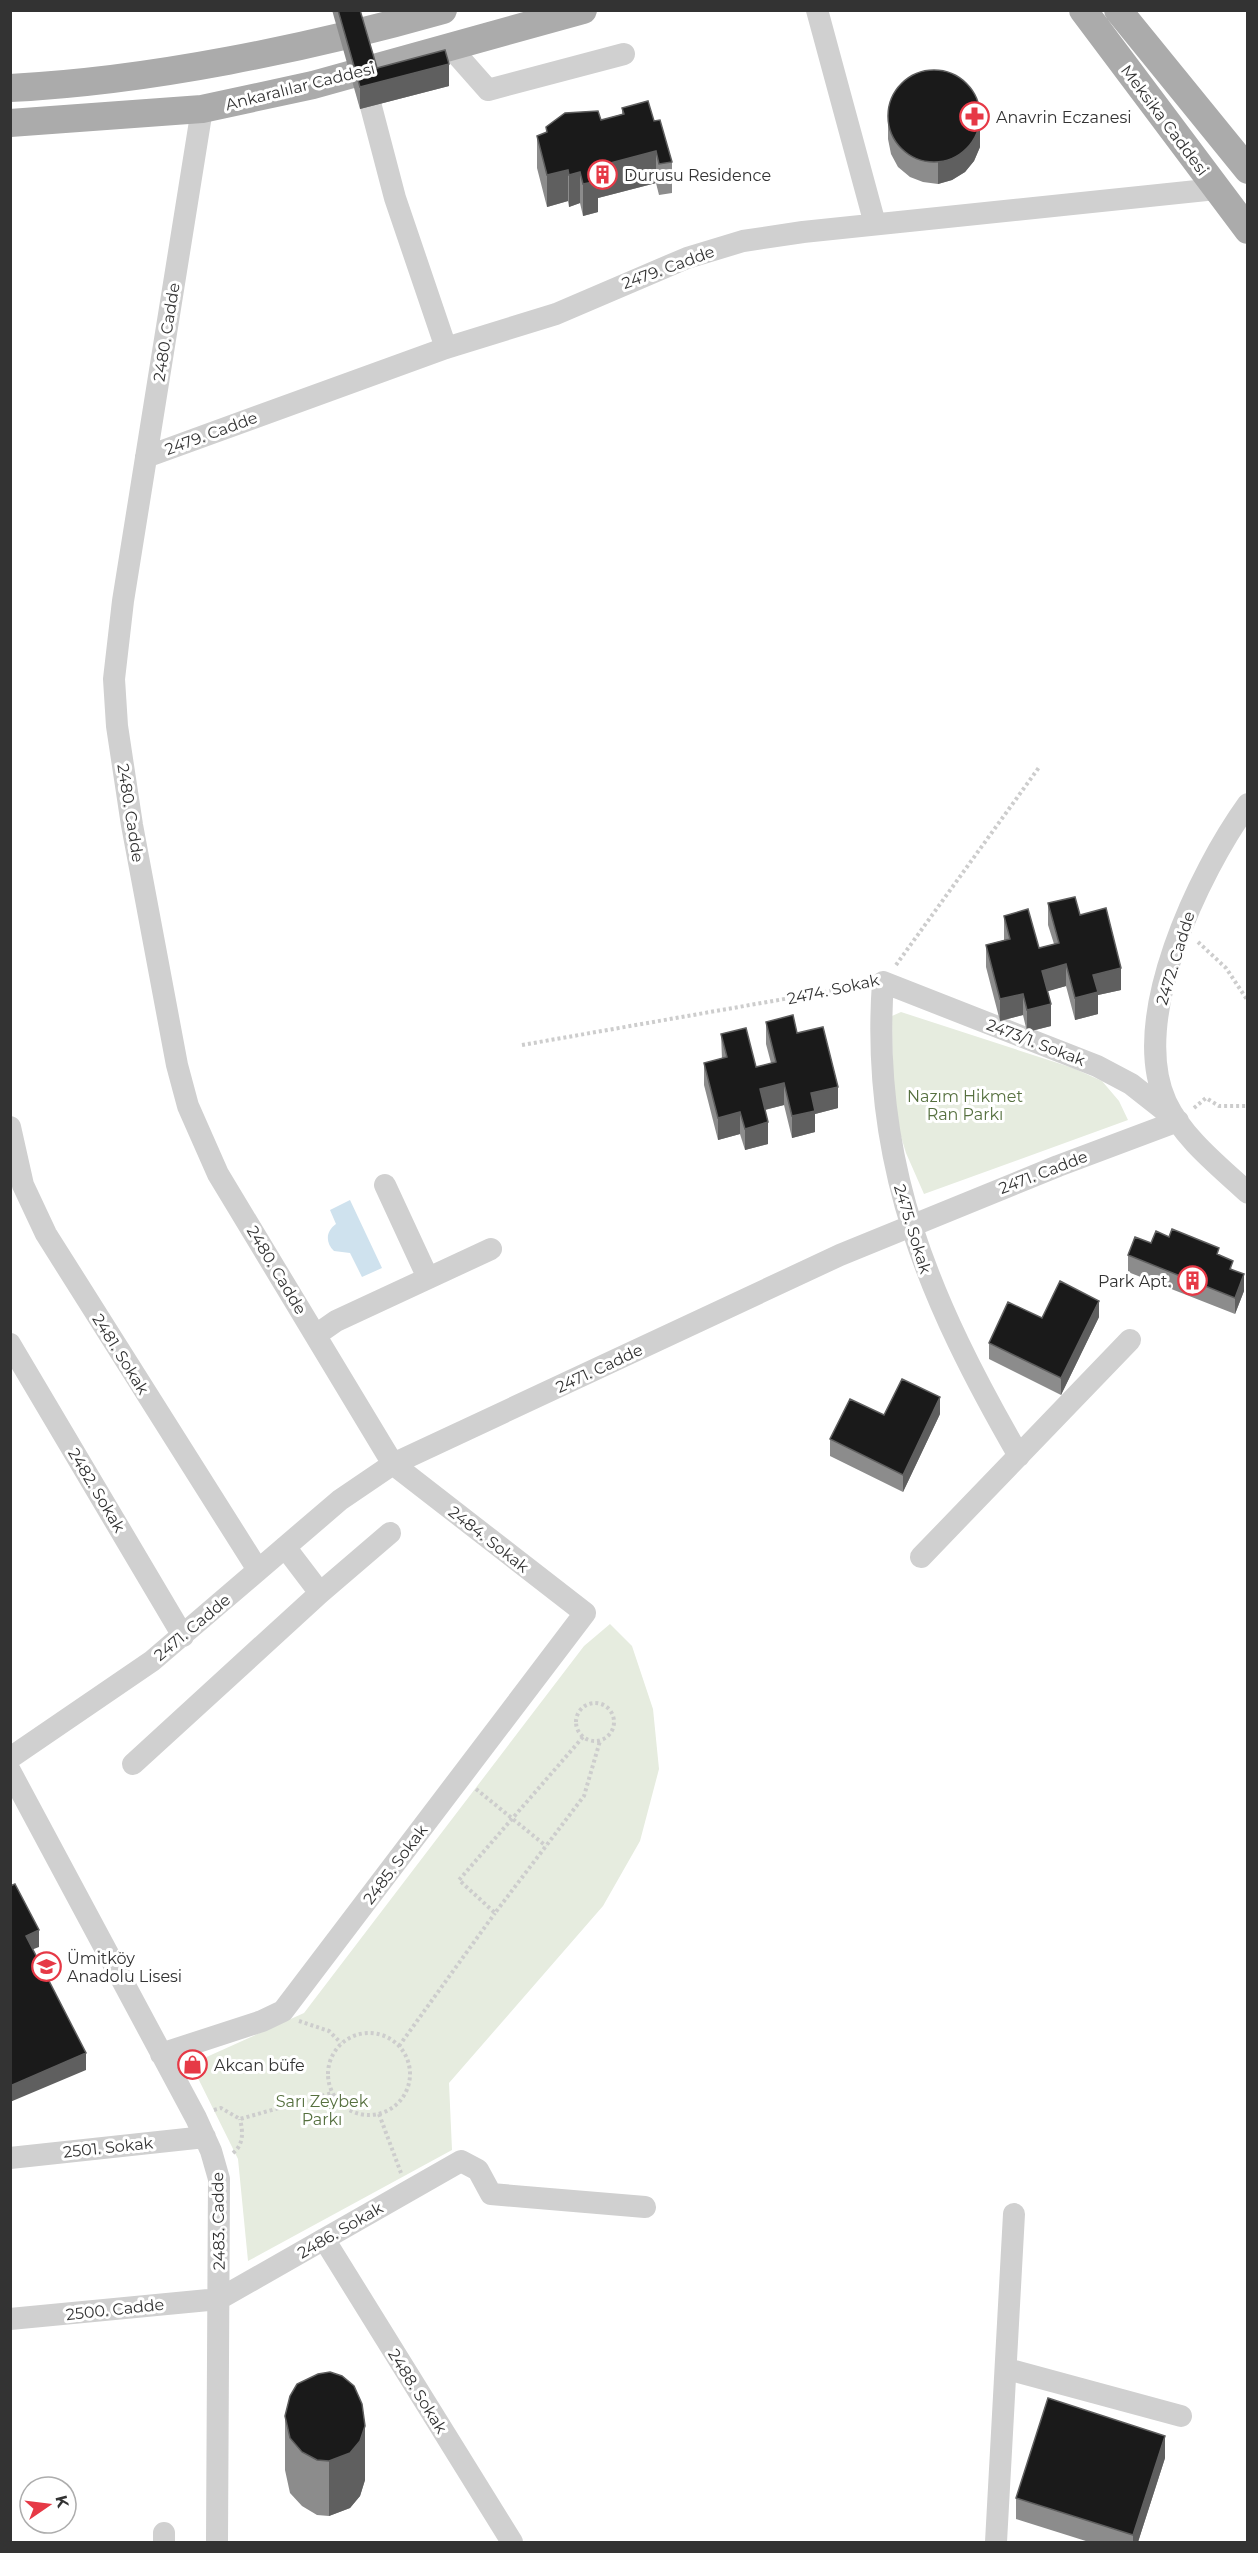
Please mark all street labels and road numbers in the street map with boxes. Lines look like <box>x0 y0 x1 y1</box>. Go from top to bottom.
street label: Ankaralılar Caddesi <box>223 59 377 114</box>
street label: Meksika Caddesi <box>1117 61 1212 179</box>
street label: 2479. Cadde <box>619 242 717 293</box>
street label: 2480. Cadde <box>149 281 184 383</box>
street label: 2479. Cadde <box>162 408 260 459</box>
street label: 2480. Cadde <box>113 762 148 864</box>
street label: 2472. Cadde <box>1152 909 1199 1007</box>
street label: 2474. Sokak <box>785 970 881 1009</box>
street label: 2473/1. Sokak <box>984 1015 1088 1070</box>
street label: 2471. Cadde <box>996 1147 1090 1198</box>
street label: 2475. Sokak <box>890 1182 935 1277</box>
street label: 2480. Cadde <box>243 1223 310 1318</box>
street label: 2481. Sokak <box>88 1311 153 1398</box>
street label: 2471. Cadde <box>553 1340 646 1397</box>
street label: 2482. Sokak <box>64 1445 129 1536</box>
street label: 2484. Sokak <box>445 1502 533 1577</box>
street label: 2471. Cadde <box>150 1590 234 1665</box>
street label: 2485. Sokak <box>359 1820 432 1908</box>
street label: 2501. Sokak <box>62 2133 154 2162</box>
street label: 2483. Cadde <box>208 2172 229 2270</box>
street label: 2486. Sokak <box>294 2198 387 2263</box>
street label: 2500. Cadde <box>65 2295 165 2324</box>
street label: 2488. Sokak <box>384 2346 451 2437</box>

